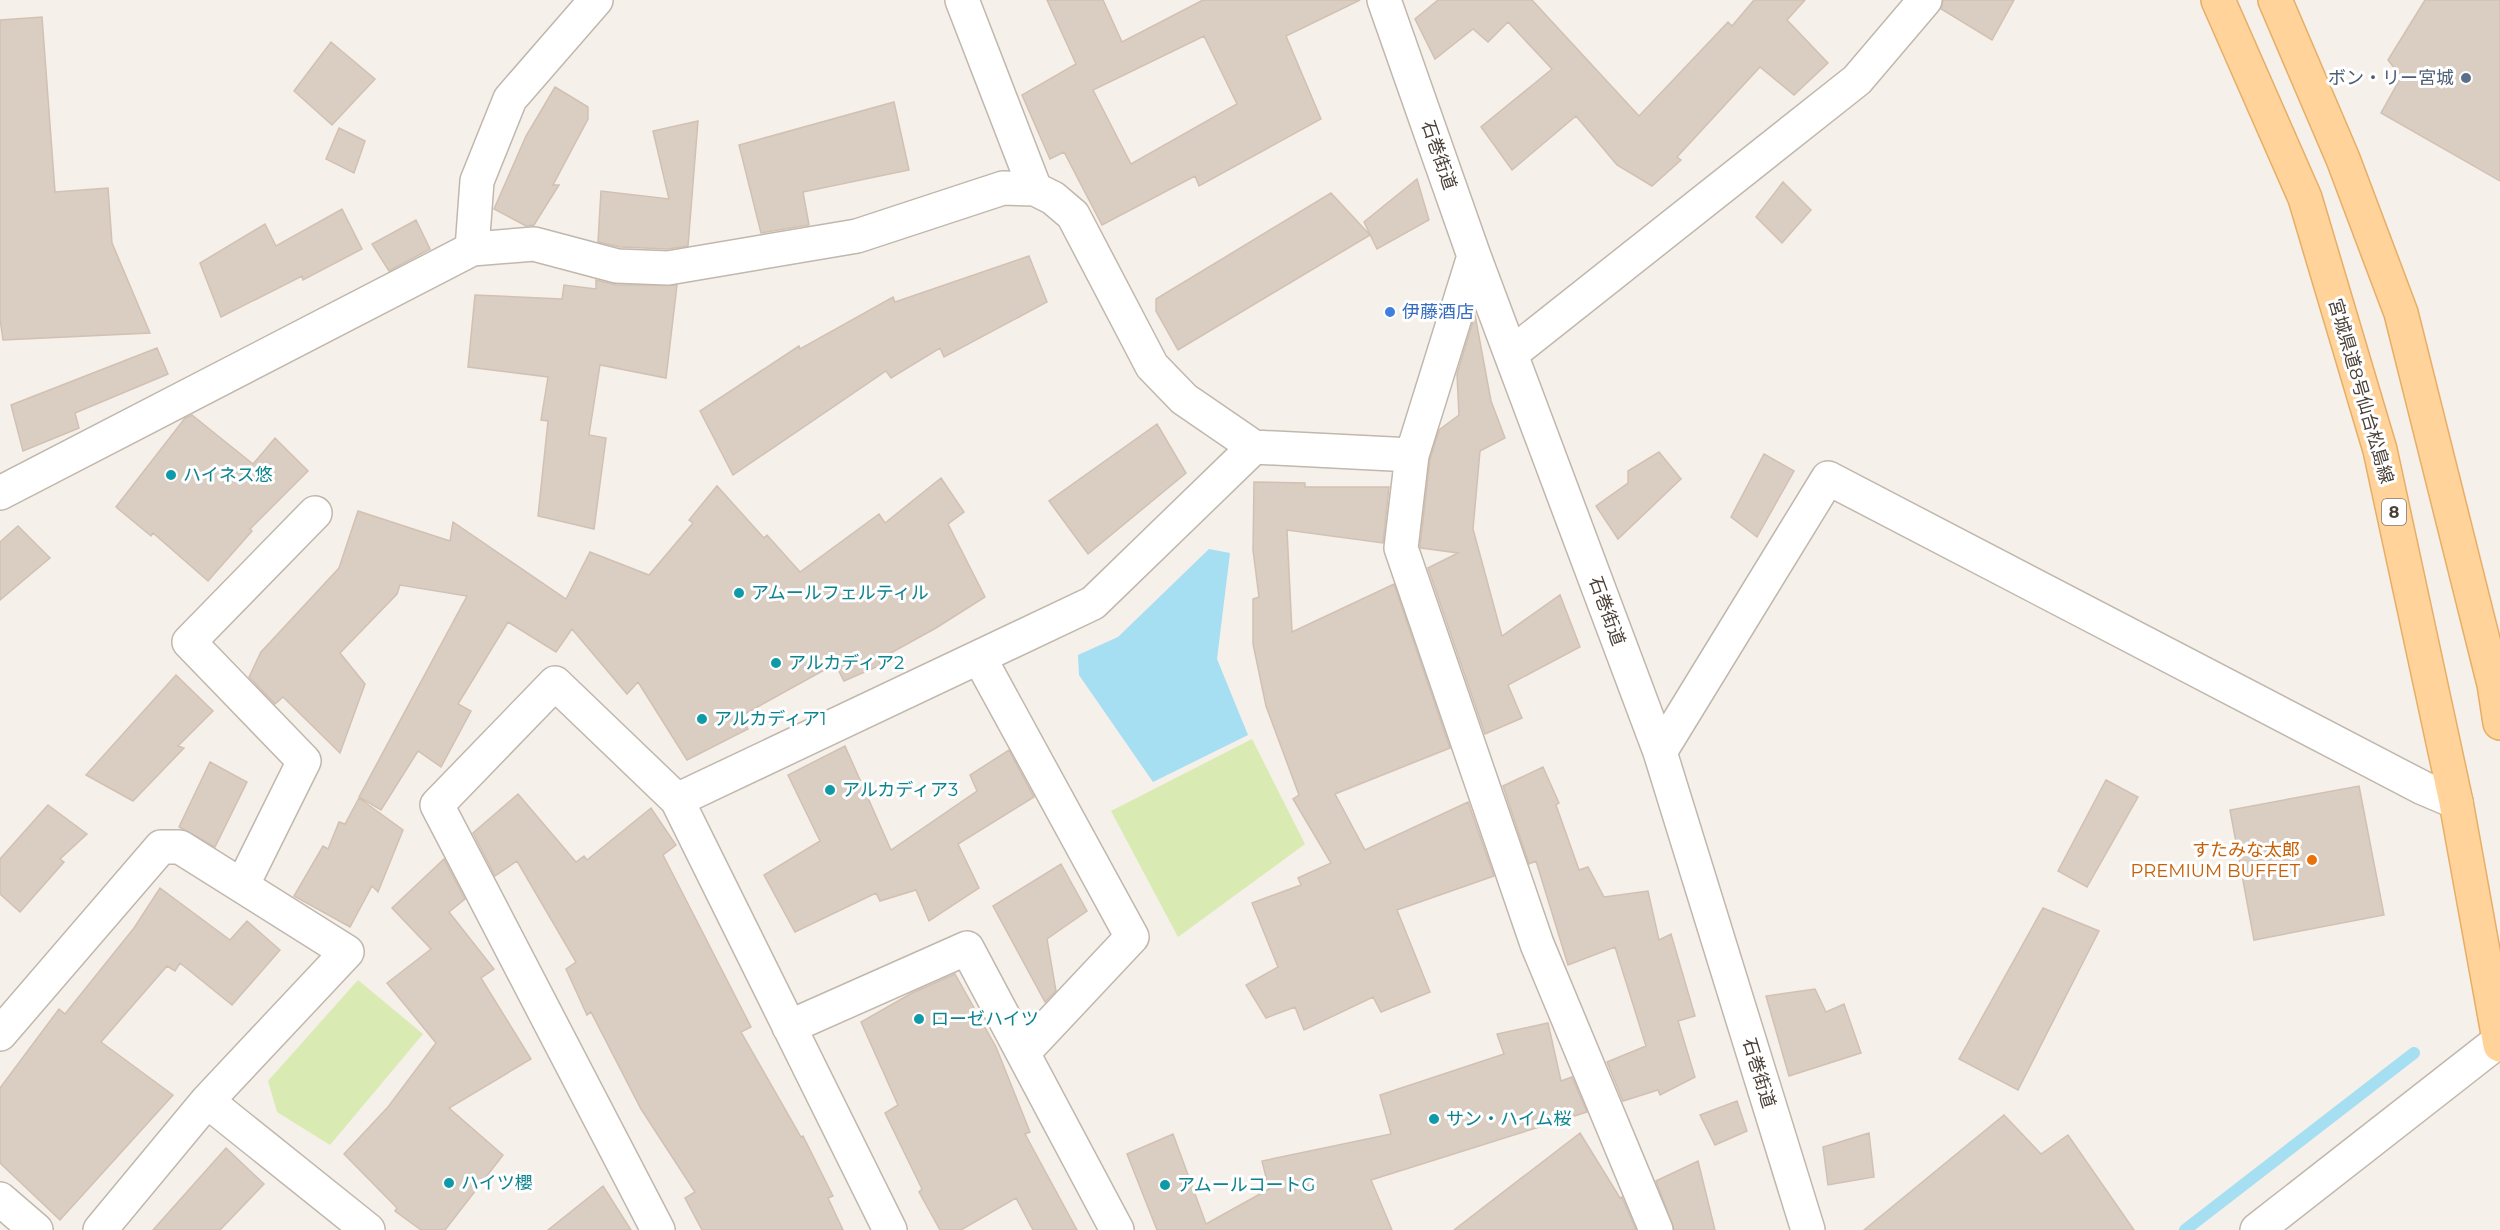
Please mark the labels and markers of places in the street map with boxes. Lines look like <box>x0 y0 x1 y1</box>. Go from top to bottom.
place label: ボン・リー宮城 <box>2328 67 2454 89</box>
marker: ボン・リー宮城 <box>2459 71 2473 85</box>
place label: 伊藤酒店 <box>1402 301 1474 323</box>
marker: 伊藤酒店 <box>1383 305 1397 319</box>
place label: ハイネス悠 <box>183 464 273 486</box>
marker: ハイネス悠 <box>164 468 178 482</box>
place label: アムールフェルティル <box>751 582 929 604</box>
marker: アムールフェルティル <box>732 586 746 600</box>
place label: アルカディア2 <box>788 652 904 674</box>
marker: アルカディア2 <box>769 656 783 670</box>
place label: アルカディア1 <box>714 708 827 730</box>
marker: アルカディア1 <box>695 712 709 726</box>
place label: アルカディア3 <box>842 779 958 801</box>
marker: アルカディア3 <box>823 783 837 797</box>
place label: すたみな太郎 PREMIUM BUFFET <box>2130 839 2301 882</box>
marker: すたみな太郎 PREMIUM BUFFET <box>2305 853 2319 867</box>
place label: ローゼハイツ <box>931 1008 1039 1030</box>
marker: ローゼハイツ <box>912 1012 926 1026</box>
place label: サン・ハイム桜 <box>1446 1108 1571 1130</box>
marker: サン・ハイム桜 <box>1427 1112 1441 1126</box>
place label: ハイツ櫻 <box>461 1172 533 1194</box>
place label: アムールコートG <box>1177 1174 1315 1196</box>
marker: ハイツ櫻 <box>442 1176 456 1190</box>
marker: アムールコートG <box>1158 1178 1172 1192</box>

